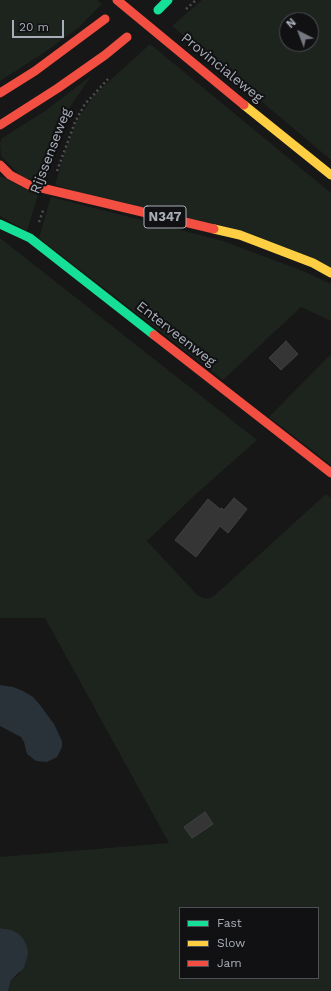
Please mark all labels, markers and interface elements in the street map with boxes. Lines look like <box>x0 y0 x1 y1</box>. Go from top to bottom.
scale bar <box>14 12 66 38</box>
north arrow <box>279 12 319 52</box>
text: N <box>284 16 299 31</box>
text: 20 m <box>19 20 49 34</box>
street label: Provincialeweg <box>178 30 266 106</box>
street label: Rijssenseweg <box>27 106 75 196</box>
road number: N347 <box>144 206 186 228</box>
street label: Enterveenweg <box>133 298 219 370</box>
legend <box>179 907 319 979</box>
text: Fast <box>217 916 242 930</box>
text: Slow <box>217 936 245 950</box>
text: Jam <box>217 956 242 970</box>

